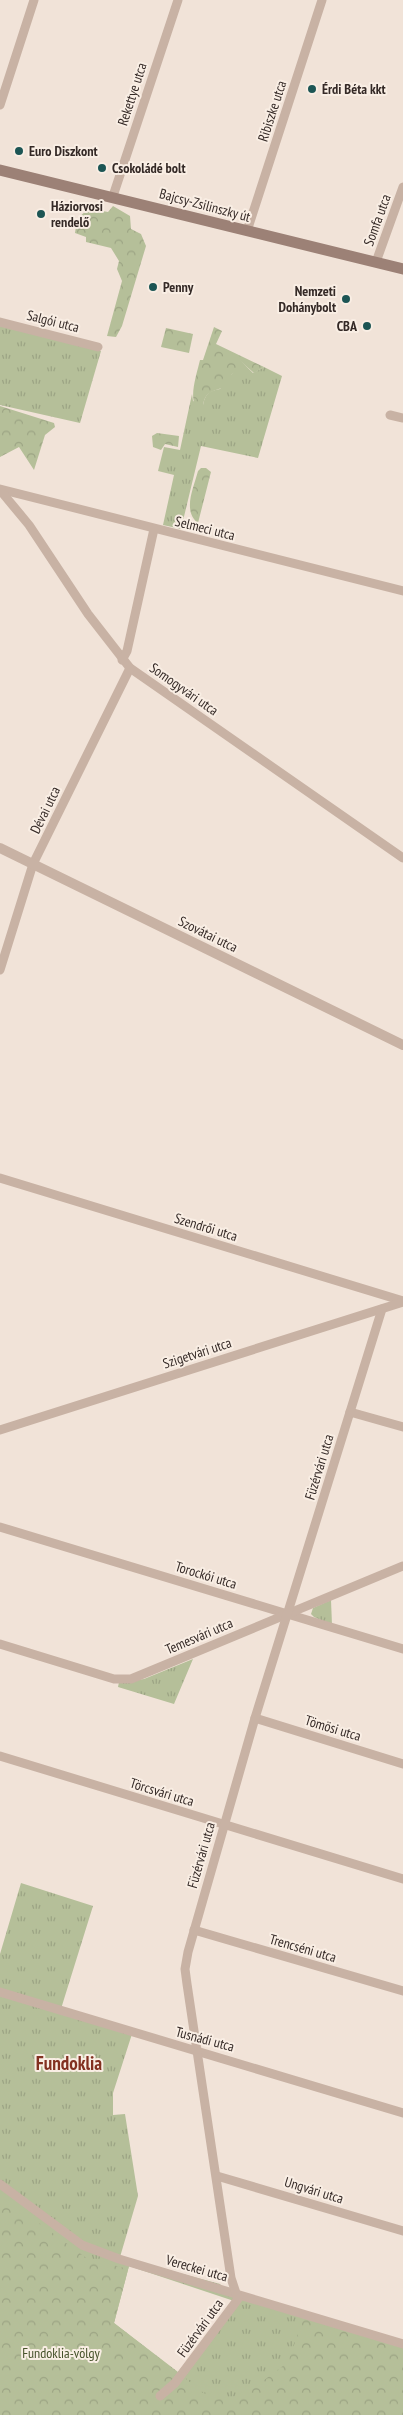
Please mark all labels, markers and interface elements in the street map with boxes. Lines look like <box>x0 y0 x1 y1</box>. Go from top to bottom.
street label: Rekettye utca <box>113 60 151 128</box>
street label: Ribiszke utca <box>254 78 290 144</box>
place label: Érdi Béta kkt <box>322 80 386 98</box>
marker: Érdi Béta kkt <box>306 83 318 95</box>
place label: Euro Diszkont <box>29 142 98 160</box>
marker: Euro Diszkont <box>13 145 25 157</box>
place label: Csokoládé bolt <box>112 159 185 177</box>
marker: Csokoládé bolt <box>96 162 108 174</box>
street label: Bajcsy-Zsilinszky út <box>158 184 253 226</box>
street label: Somfa utca <box>359 192 395 248</box>
place label: Háziorvosi rendelő <box>51 197 103 231</box>
marker: Háziorvosi rendelő <box>35 208 47 220</box>
place label: Penny <box>163 278 194 296</box>
marker: Penny <box>147 281 159 293</box>
place label: Nemzeti Dohánybolt <box>278 282 336 316</box>
marker: Nemzeti Dohánybolt <box>340 293 352 305</box>
street label: Salgói utca <box>25 306 81 336</box>
place label: CBA <box>337 317 358 335</box>
marker: CBA <box>361 320 373 332</box>
street label: Selmeci utca <box>173 512 237 544</box>
street label: Somogyvári utca <box>146 659 222 719</box>
street label: Dévai utca <box>26 783 64 837</box>
street label: Szovátai utca <box>175 912 241 956</box>
street label: Szendrői utca <box>172 1209 240 1245</box>
street label: Szigetvári utca <box>160 1333 234 1373</box>
street label: Füzérvári utca <box>301 1432 337 1502</box>
street label: Torockói utca <box>173 1557 239 1593</box>
street label: Temesvári utca <box>163 1614 235 1658</box>
street label: Tömösi utca <box>303 1711 363 1745</box>
street label: Törcsvári utca <box>128 1774 196 1810</box>
street label: Füzérvári utca <box>183 1820 219 1890</box>
street label: Trencséni utca <box>267 1930 339 1966</box>
street label: Tusnádi utca <box>174 2023 236 2055</box>
district label: Fundoklia <box>36 2051 102 2075</box>
street label: Ungvári utca <box>282 2173 346 2207</box>
street label: Vereckei utca <box>163 2250 230 2285</box>
street label: Füzérvári utca <box>173 2295 227 2361</box>
park label: Fundoklia-völgy <box>22 2344 101 2362</box>

